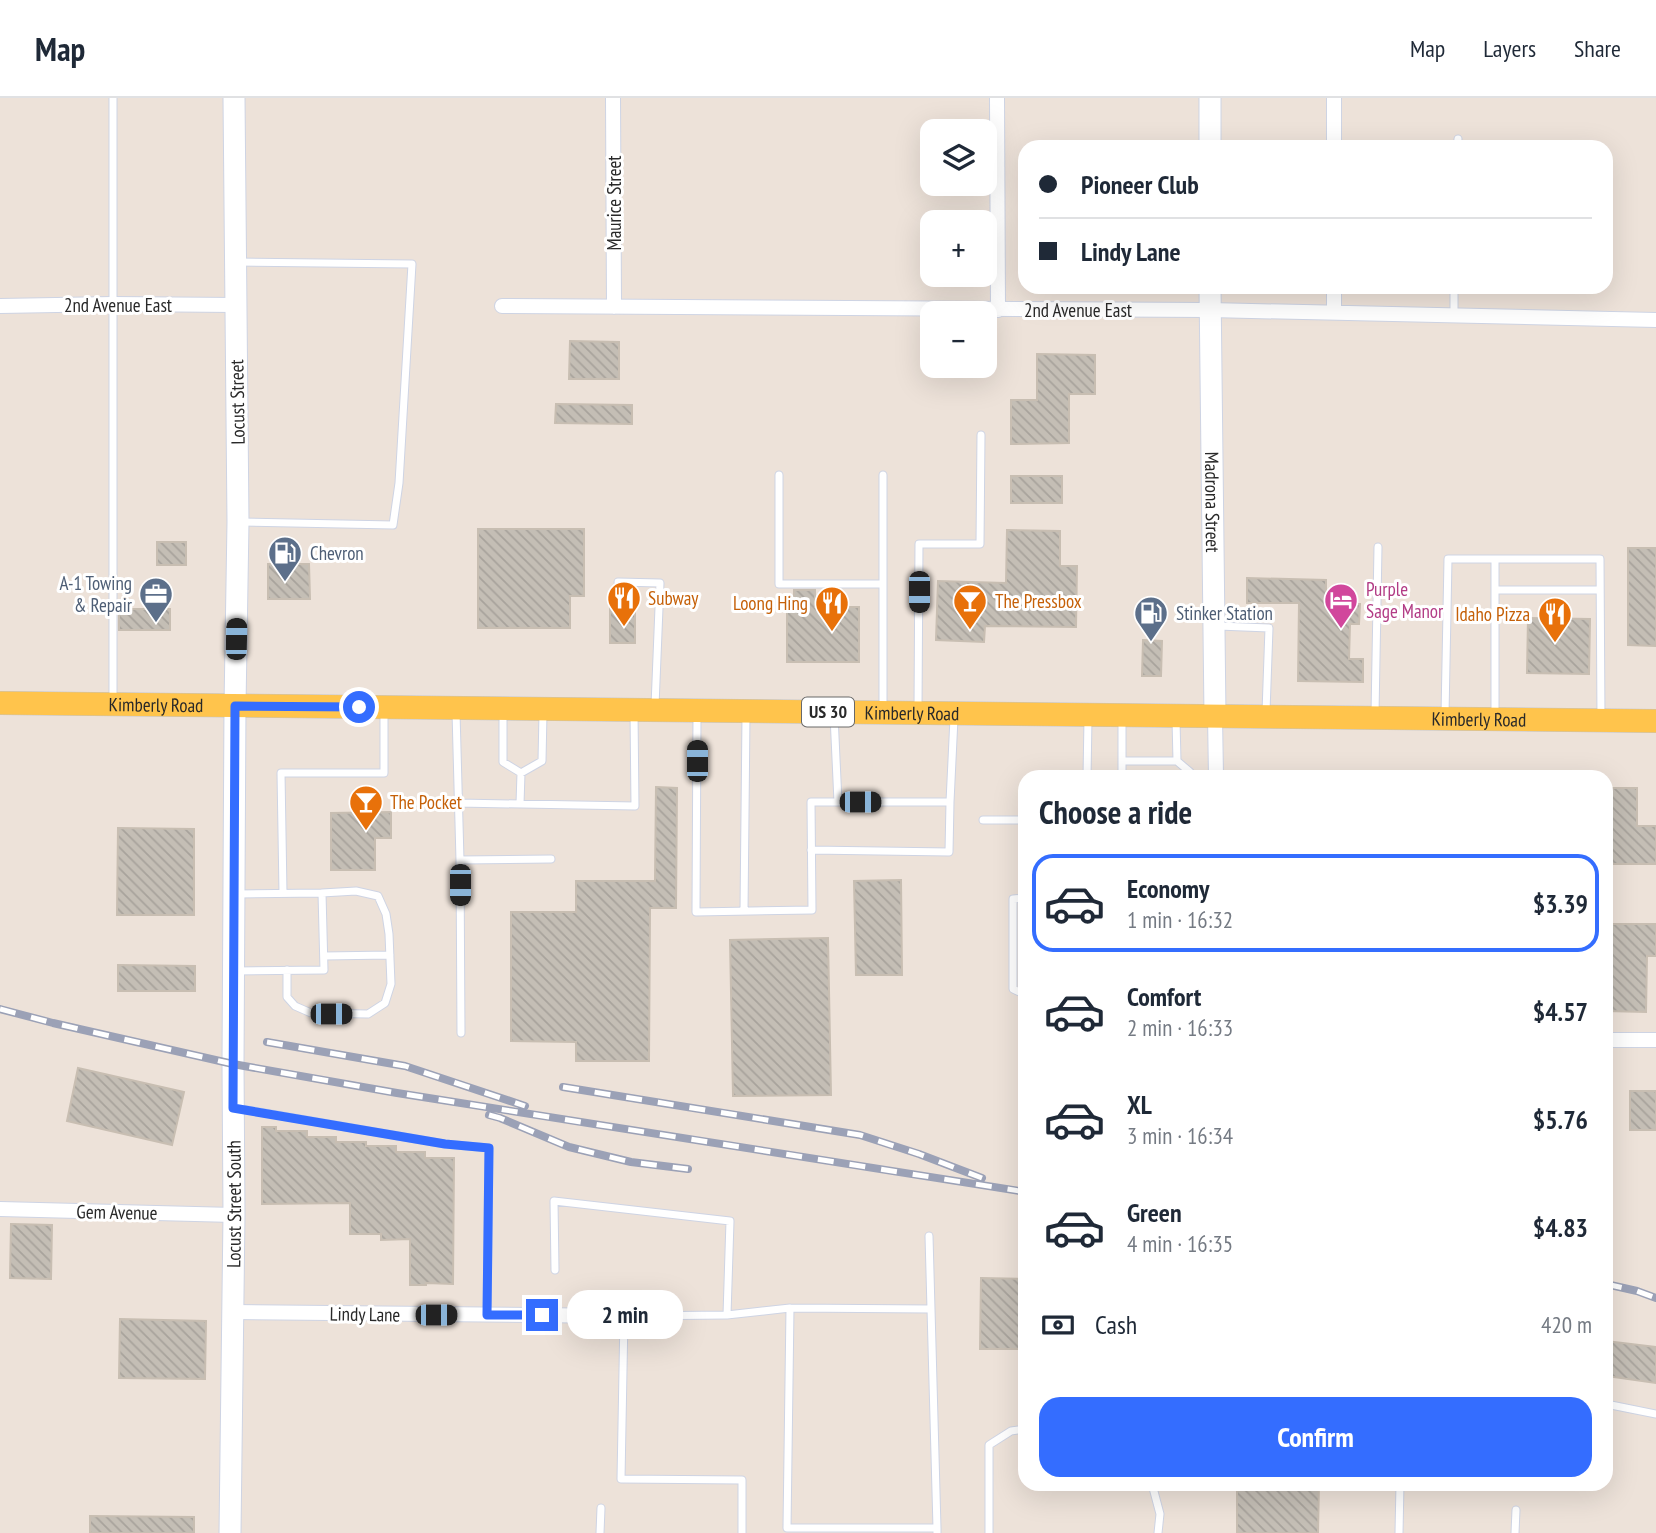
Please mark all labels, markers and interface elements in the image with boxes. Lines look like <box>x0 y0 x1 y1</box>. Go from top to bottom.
text: Map <box>35 27 85 70</box>
text: Map <box>1410 33 1445 64</box>
text: Layers <box>1483 33 1536 64</box>
text: Share <box>1574 33 1621 64</box>
map controls <box>920 119 997 378</box>
button: layers <box>920 119 997 196</box>
street label: Maurice Street <box>602 155 626 250</box>
text: Pioneer Club <box>1081 168 1199 201</box>
button: + <box>920 210 997 287</box>
text: Lindy Lane <box>1081 235 1181 268</box>
street label: 2nd Avenue East <box>64 293 173 317</box>
street label: 2nd Avenue East <box>1024 298 1133 322</box>
button: − <box>920 301 997 378</box>
street label: Locust Street <box>224 358 250 445</box>
street label: Madrona Street <box>1200 451 1225 553</box>
fuel station icon: Chevron <box>266 534 304 583</box>
place label: Chevron <box>310 541 364 565</box>
place label: A-1 Towing & Repair <box>60 571 133 617</box>
car <box>909 571 930 613</box>
office icon: A-1 Towing & Repair <box>137 575 175 624</box>
place label: Purple Sage Manor <box>1366 577 1444 623</box>
restaurant icon: Subway <box>605 579 643 628</box>
hotel icon: Purple Sage Manor <box>1322 581 1360 630</box>
bar icon: The Pressbox <box>951 582 989 631</box>
restaurant icon: Loong Hing <box>813 584 851 633</box>
place label: Subway <box>648 586 699 610</box>
place label: The Pressbox <box>995 589 1082 613</box>
place label: Loong Hing <box>733 591 808 615</box>
fuel station icon: Stinker Station <box>1132 594 1170 643</box>
restaurant icon: Idaho Pizza <box>1536 595 1574 644</box>
place label: Stinker Station <box>1176 601 1273 625</box>
place label: Idaho Pizza <box>1455 602 1530 626</box>
car <box>226 618 247 660</box>
route start <box>343 691 375 723</box>
street label: Kimberly Road <box>109 692 203 717</box>
road number: US 30 <box>802 698 854 726</box>
street label: Kimberly Road <box>864 700 959 725</box>
street label: Kimberly Road <box>1431 707 1526 732</box>
car <box>687 740 708 782</box>
bar icon: The Pocket <box>347 783 385 832</box>
place label: The Pocket <box>390 790 463 814</box>
text: Choose a ride <box>1039 791 1192 833</box>
car <box>840 792 882 813</box>
car <box>450 864 471 906</box>
icon: car <box>1043 872 1106 935</box>
text: Economy <box>1127 872 1209 905</box>
text: $3.39 <box>1533 887 1588 920</box>
text: 1 min · 16:32 <box>1127 905 1233 934</box>
icon: car <box>1043 980 1106 1043</box>
text: Comfort <box>1127 980 1201 1013</box>
text: $4.57 <box>1533 995 1588 1028</box>
car <box>311 1004 353 1025</box>
text: 2 min · 16:33 <box>1127 1013 1233 1042</box>
icon: car <box>1043 1088 1106 1151</box>
text: XL <box>1127 1088 1152 1121</box>
text: $5.76 <box>1533 1103 1588 1136</box>
text: 3 min · 16:34 <box>1127 1121 1233 1150</box>
street label: Locust Street South <box>221 1140 246 1268</box>
icon: car <box>1043 1196 1106 1259</box>
text: Green <box>1127 1196 1182 1229</box>
street label: Gem Avenue <box>76 1199 158 1225</box>
text: $4.83 <box>1533 1211 1588 1244</box>
text: 4 min · 16:35 <box>1127 1229 1233 1258</box>
callout: 2 min <box>566 1290 682 1340</box>
route end <box>526 1299 558 1331</box>
text: 2 min <box>602 1300 648 1329</box>
street label: Lindy Lane <box>329 1301 401 1327</box>
car <box>416 1305 458 1326</box>
icon: cash <box>1039 1306 1077 1344</box>
text: Cash <box>1095 1308 1137 1341</box>
text: 420 m <box>1541 1310 1592 1339</box>
button: Confirm <box>1039 1397 1592 1477</box>

